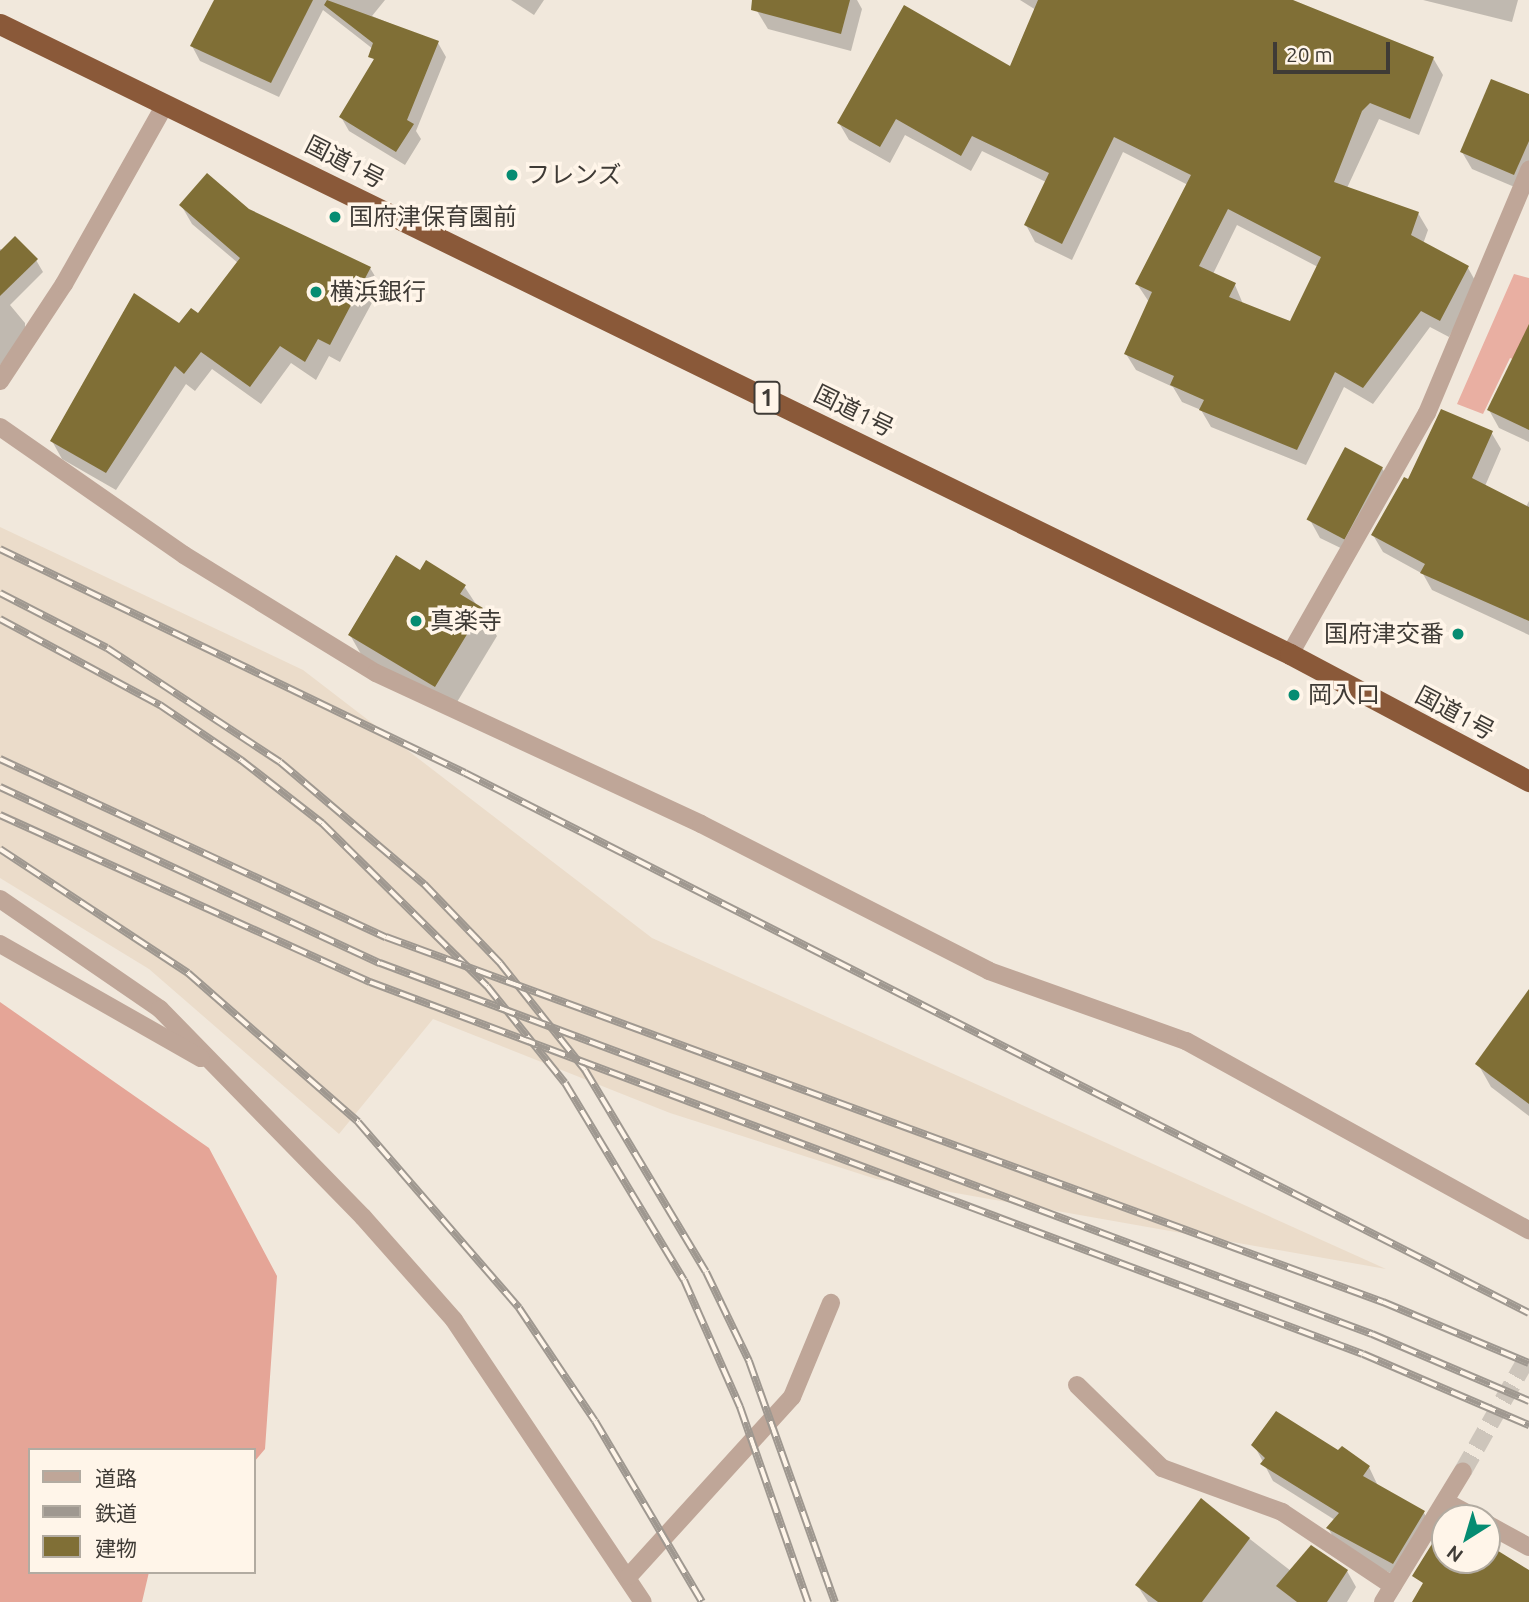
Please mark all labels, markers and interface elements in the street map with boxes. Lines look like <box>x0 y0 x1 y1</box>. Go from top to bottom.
scale bar <box>1277 28 1394 72</box>
text: 20 m <box>1286 42 1333 66</box>
street label: 国道1号 <box>300 130 390 194</box>
place label: フレンズ <box>526 161 622 189</box>
marker: フレンズ <box>504 167 520 183</box>
place label: 国府津保育園前 <box>349 203 517 231</box>
marker: 国府津保育園前 <box>327 209 343 225</box>
place label: 横浜銀行 <box>330 278 426 306</box>
marker: 横浜銀行 <box>308 284 324 300</box>
road number: 1 <box>753 378 781 418</box>
street label: 国道1号 <box>809 379 899 443</box>
place label: 真楽寺 <box>430 607 502 635</box>
marker: 真楽寺 <box>408 613 424 629</box>
place label: 国府津交番 <box>1324 620 1444 648</box>
marker: 国府津交番 <box>1450 626 1466 642</box>
street label: 国道1号 <box>1410 680 1500 746</box>
place label: 岡入口 <box>1308 681 1380 709</box>
marker: 岡入口 <box>1286 687 1302 703</box>
legend <box>28 1448 256 1574</box>
text: 道路 <box>95 1466 137 1490</box>
text: 鉄道 <box>95 1501 137 1525</box>
north arrow <box>1431 1504 1501 1574</box>
text: 建物 <box>95 1536 137 1560</box>
text: N <box>1442 1541 1467 1567</box>

